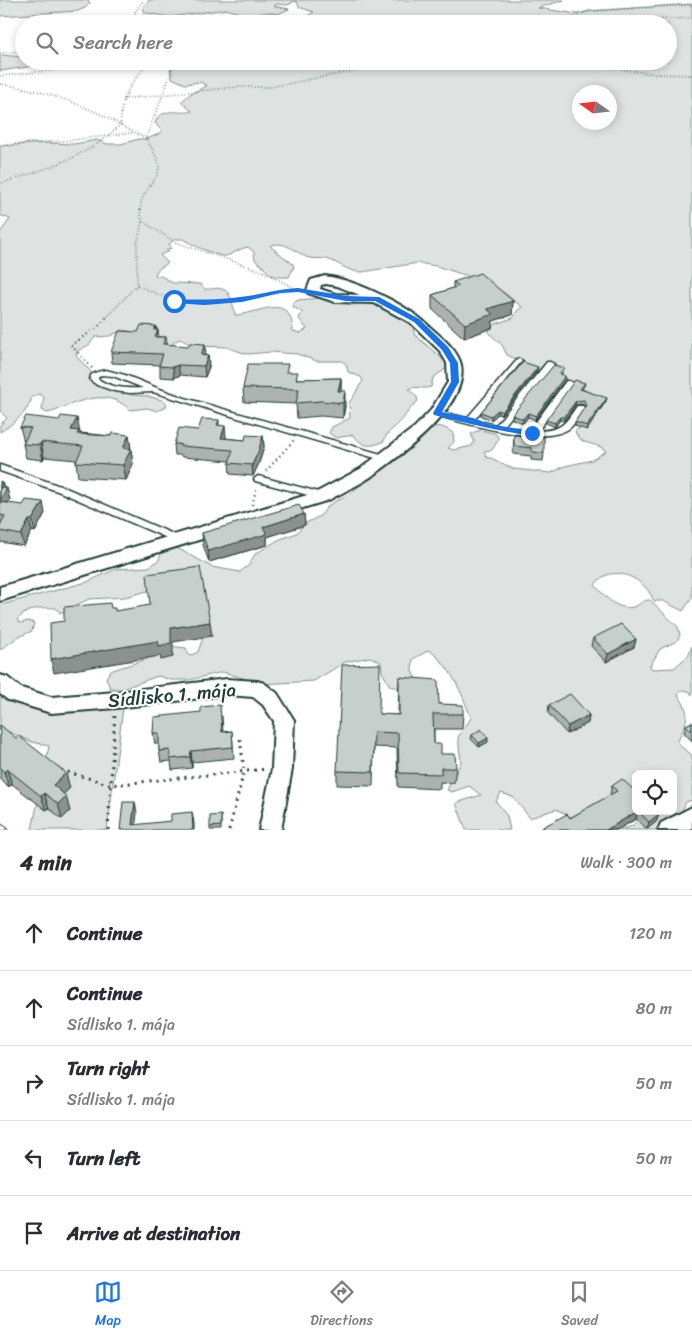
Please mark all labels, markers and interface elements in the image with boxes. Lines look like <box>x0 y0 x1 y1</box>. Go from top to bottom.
search box <box>15 15 677 70</box>
text: Search here <box>73 26 173 59</box>
icon: search <box>33 29 61 57</box>
north arrow <box>572 85 617 130</box>
route start <box>163 290 186 313</box>
route end <box>521 422 544 445</box>
street label: Sídlisko 1. mája <box>107 673 238 717</box>
map controls <box>632 770 677 815</box>
button: locate <box>632 770 677 815</box>
text: 4 min <box>20 844 72 882</box>
text: Walk · 300 m <box>581 848 672 877</box>
text: Continue <box>67 917 143 950</box>
icon: ahead <box>20 919 48 947</box>
text: 120 m <box>629 919 672 948</box>
text: Continue <box>67 977 143 1010</box>
icon: ahead <box>20 994 48 1022</box>
text: 80 m <box>636 994 672 1023</box>
text: Sídlisko 1. mája <box>67 1010 175 1039</box>
text: Turn right <box>67 1052 149 1085</box>
icon: right <box>20 1069 48 1097</box>
text: 50 m <box>636 1069 672 1098</box>
text: Sídlisko 1. mája <box>67 1085 175 1114</box>
text: Turn left <box>67 1142 140 1175</box>
icon: left <box>20 1144 48 1172</box>
text: 50 m <box>636 1144 672 1173</box>
text: Arrive at destination <box>67 1217 240 1250</box>
icon: arrive <box>20 1219 48 1247</box>
tab: Map <box>94 1278 122 1333</box>
tab: Directions <box>310 1278 373 1333</box>
tab: Saved <box>561 1278 598 1333</box>

